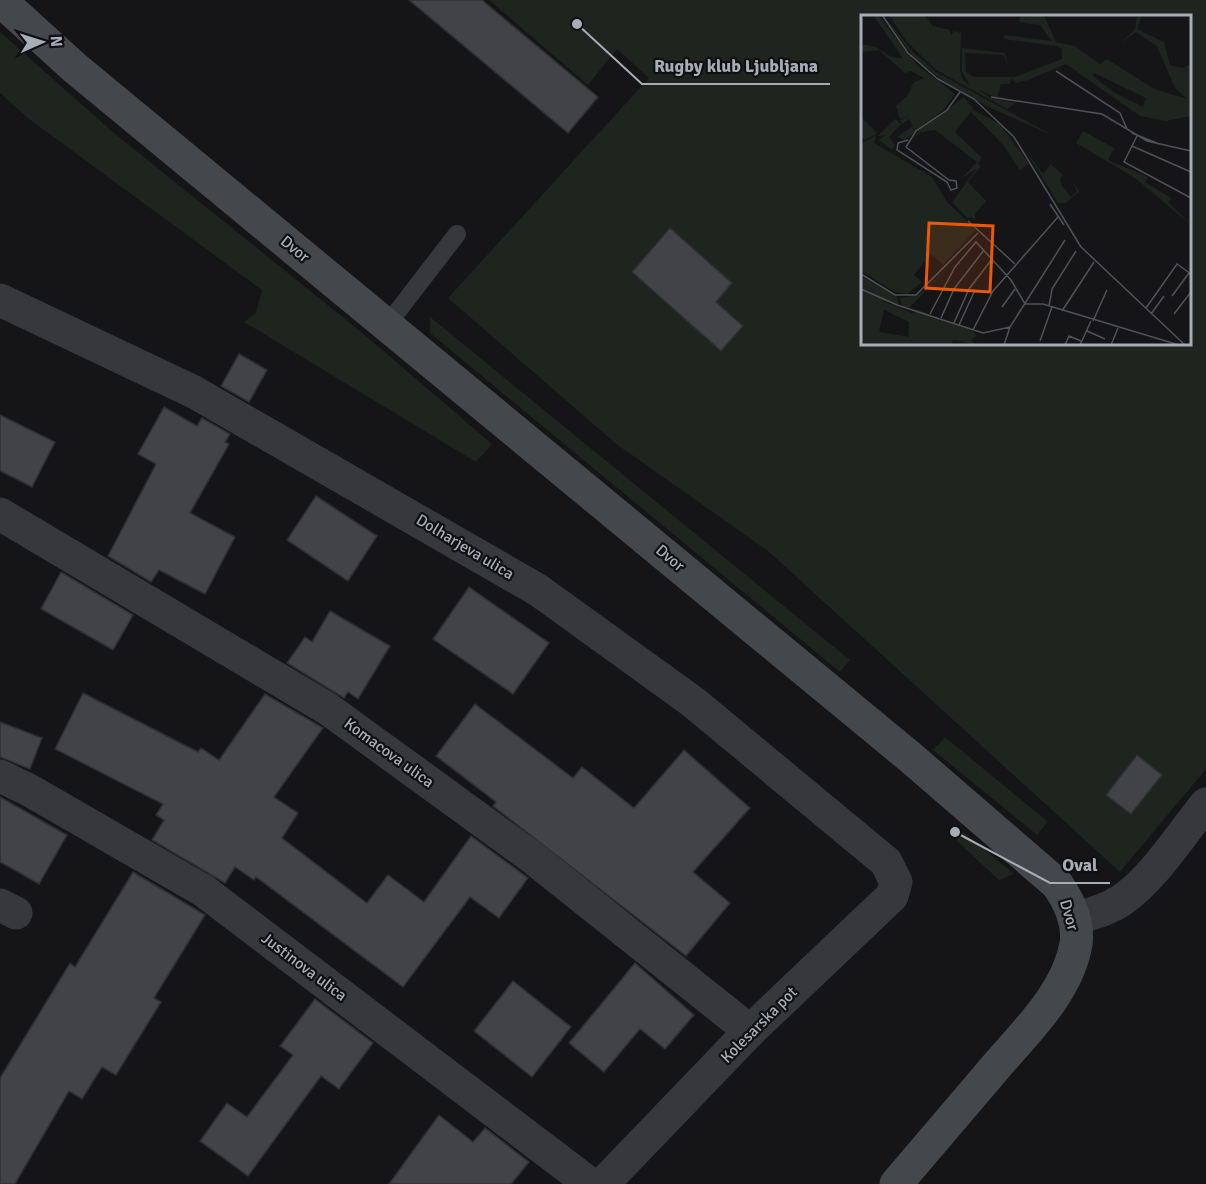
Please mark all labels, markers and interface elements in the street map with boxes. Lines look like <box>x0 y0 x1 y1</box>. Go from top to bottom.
north arrow <box>12 12 72 72</box>
inset map <box>861 15 1191 345</box>
text: N <box>46 35 66 47</box>
callout: Rugby klub Ljubljana <box>642 48 830 84</box>
text: Rugby klub Ljubljana <box>654 55 818 77</box>
street label: Dvor <box>276 231 314 267</box>
street label: Dolharjeva ulica <box>412 510 518 584</box>
street label: Dvor <box>651 540 689 576</box>
street label: Komacova ulica <box>340 714 438 792</box>
callout: Oval <box>1050 847 1110 883</box>
text: Oval <box>1062 854 1098 876</box>
street label: Dvor <box>1055 897 1083 933</box>
street label: Justinova ulica <box>257 928 351 1006</box>
street label: Kolesarska pot <box>717 982 802 1067</box>

